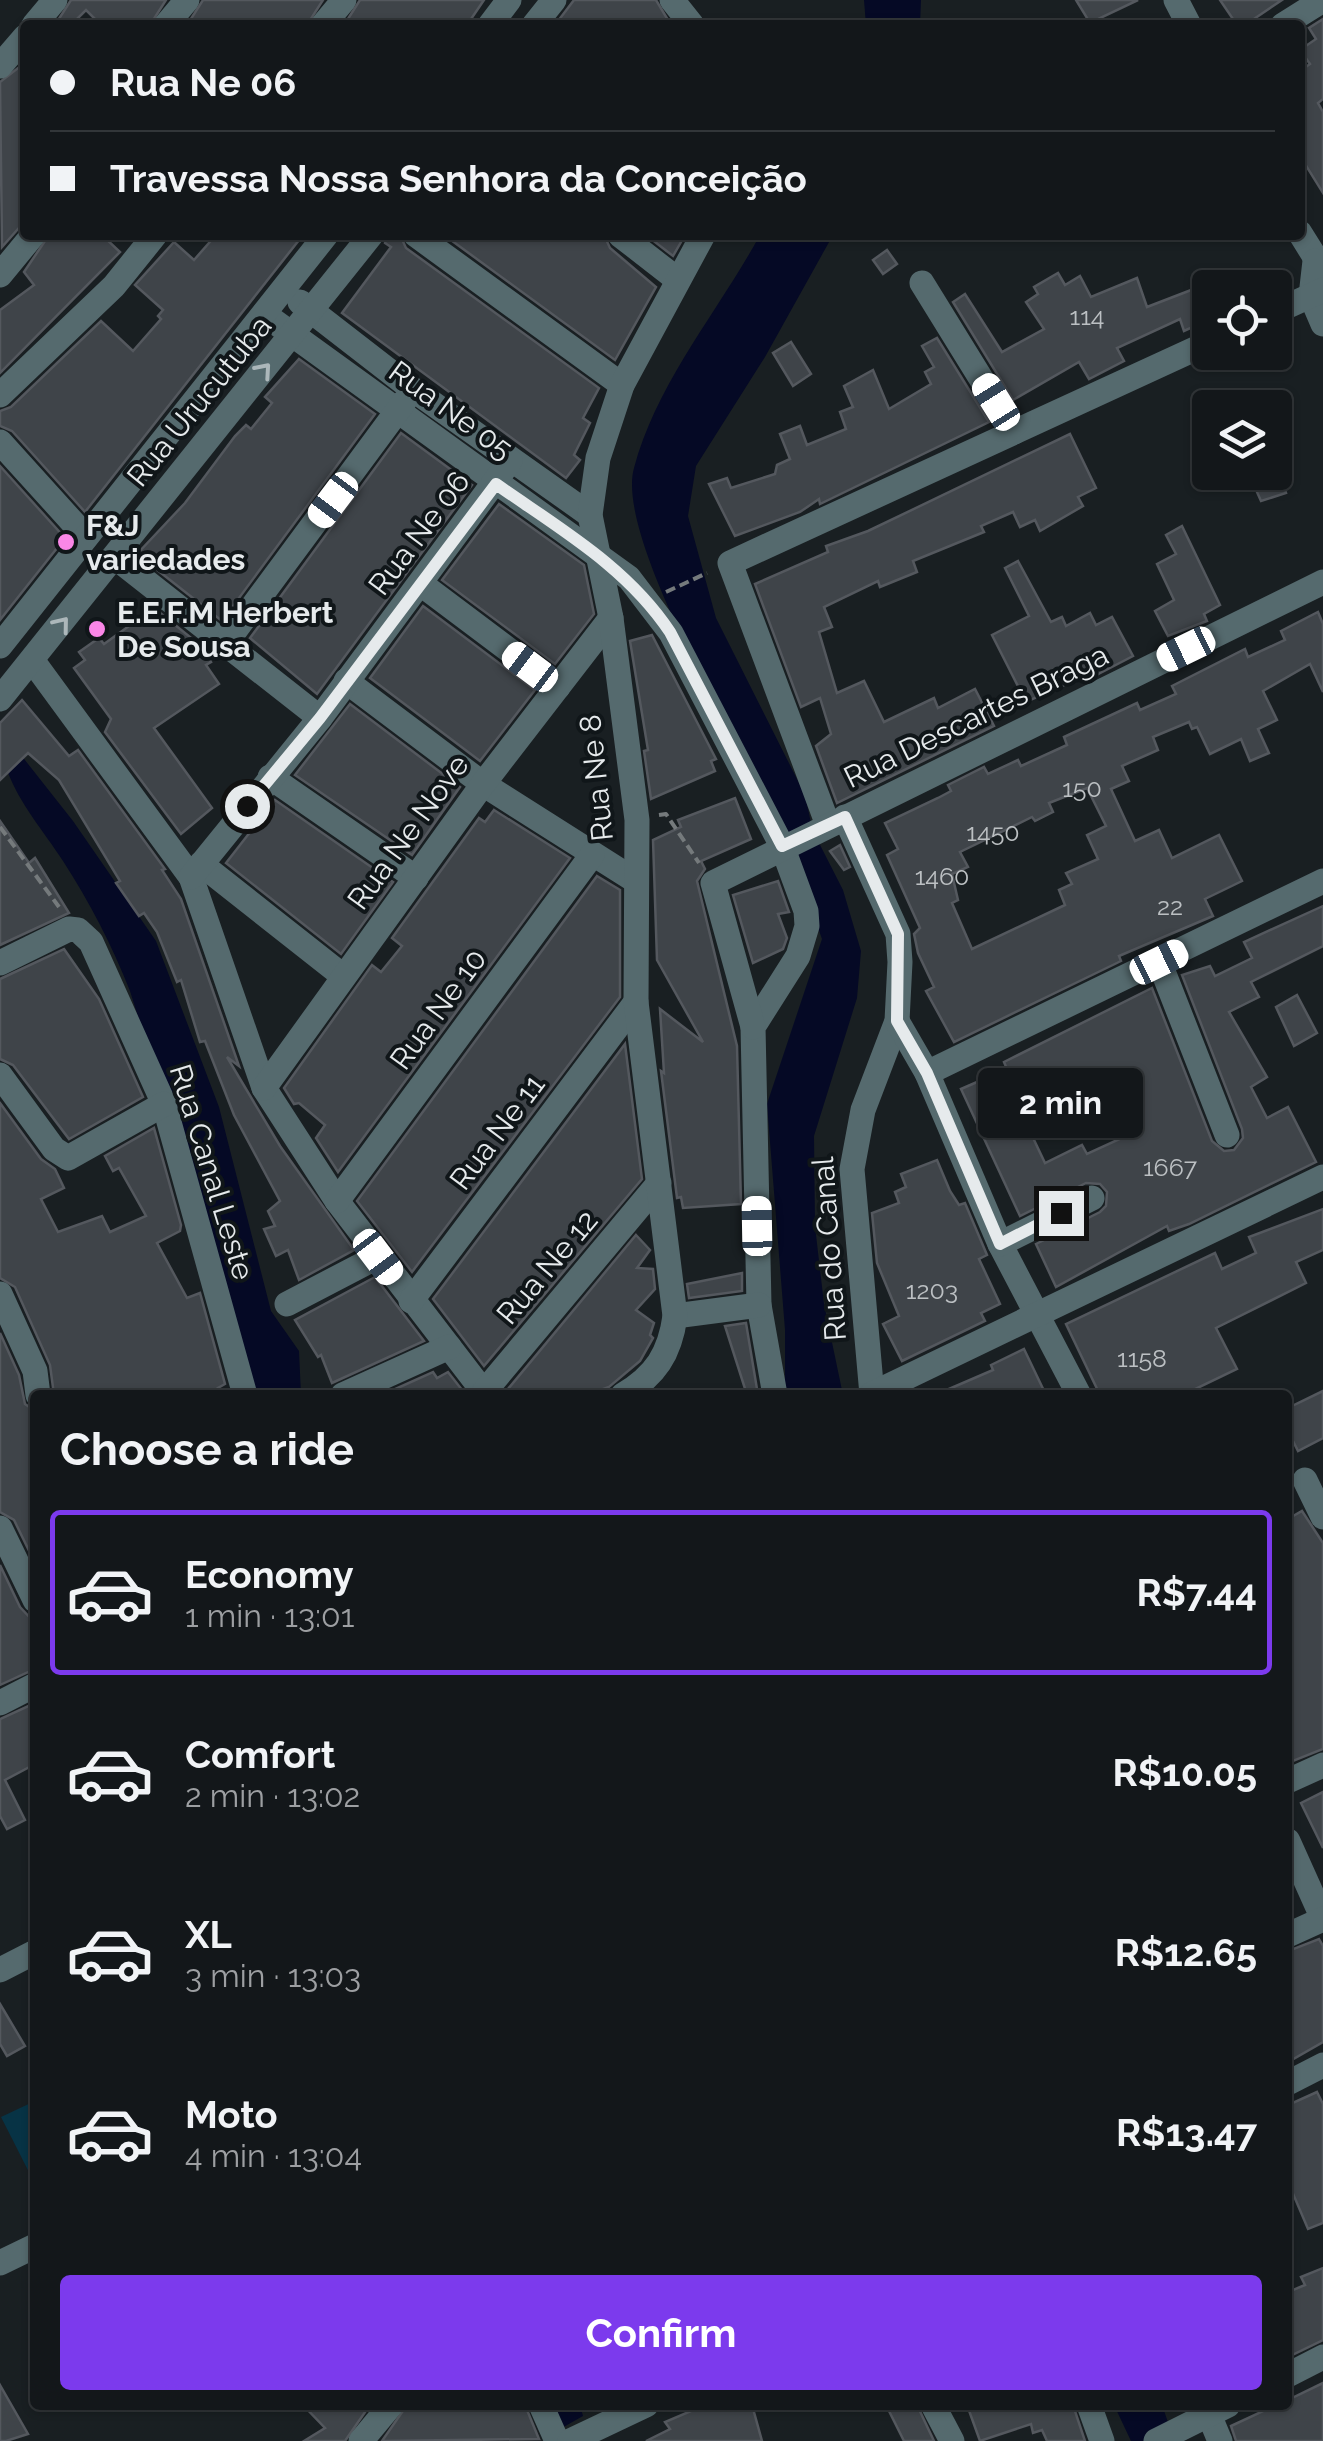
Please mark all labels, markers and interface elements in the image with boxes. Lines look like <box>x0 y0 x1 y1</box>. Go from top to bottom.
text: Rua Ne 06 <box>110 60 296 105</box>
text: Travessa Nossa Senhora da Conceição <box>110 156 807 201</box>
map controls <box>1192 270 1292 490</box>
button: locate <box>1192 270 1292 370</box>
house number: 114 <box>1069 301 1105 331</box>
street label: Rua Urucutuba <box>120 309 278 493</box>
street label: Rua Ne 05 <box>382 354 520 466</box>
one-way arrow <box>253 363 271 382</box>
car <box>967 369 1025 435</box>
button: layers <box>1192 390 1292 490</box>
street label: Rua Ne 06 <box>361 464 477 602</box>
car <box>303 467 363 533</box>
place label: F&J variedades <box>86 508 245 577</box>
marker: F&J variedades <box>55 531 77 553</box>
place label: E.E.F.M Herbert De Sousa <box>117 595 334 664</box>
one-way arrow <box>50 617 68 635</box>
marker: E.E.F.M Herbert De Sousa <box>86 618 108 640</box>
car <box>1152 622 1220 676</box>
car <box>497 637 563 697</box>
street label: Rua Descartes Braga <box>838 637 1114 795</box>
street label: Rua Ne 8 <box>572 713 620 843</box>
street label: Rua Ne Nove <box>340 748 476 916</box>
house number: 150 <box>1062 773 1102 803</box>
route start <box>225 784 270 829</box>
house number: 1450 <box>966 817 1020 847</box>
house number: 1460 <box>915 861 969 891</box>
house number: 22 <box>1157 891 1183 921</box>
car <box>1125 935 1193 989</box>
street label: Rua Ne 10 <box>383 942 493 1076</box>
street label: Rua Canal Leste <box>163 1060 261 1284</box>
street label: Rua Ne 11 <box>442 1067 552 1196</box>
callout: 2 min <box>978 1068 1144 1138</box>
text: 2 min <box>1019 1084 1102 1121</box>
house number: 1667 <box>1143 1152 1198 1182</box>
street label: Rua do Canal <box>805 1155 853 1342</box>
route end <box>1039 1191 1084 1236</box>
car <box>741 1196 773 1256</box>
street label: Rua Ne 12 <box>489 1203 605 1331</box>
car <box>348 1224 408 1290</box>
house number: 1203 <box>906 1275 958 1305</box>
house number: 1158 <box>1117 1343 1167 1373</box>
text: Choose a ride <box>60 1423 354 1476</box>
icon: car <box>65 1548 155 1638</box>
text: Economy <box>185 1552 354 1597</box>
text: R$7.44 <box>1136 1570 1257 1615</box>
text: 1 min · 13:01 <box>185 1597 354 1634</box>
icon: car <box>65 1728 155 1818</box>
text: Comfort <box>185 1732 335 1777</box>
text: R$10.05 <box>1113 1750 1257 1795</box>
text: 2 min · 13:02 <box>185 1777 360 1814</box>
icon: car <box>65 1908 155 1998</box>
text: XL <box>185 1912 232 1957</box>
text: R$12.65 <box>1115 1930 1257 1975</box>
text: 3 min · 13:03 <box>185 1957 361 1994</box>
icon: car <box>65 2088 155 2178</box>
text: Moto <box>185 2092 278 2137</box>
text: R$13.47 <box>1116 2110 1257 2155</box>
text: 4 min · 13:04 <box>185 2137 362 2174</box>
button: Confirm <box>60 2275 1262 2390</box>

